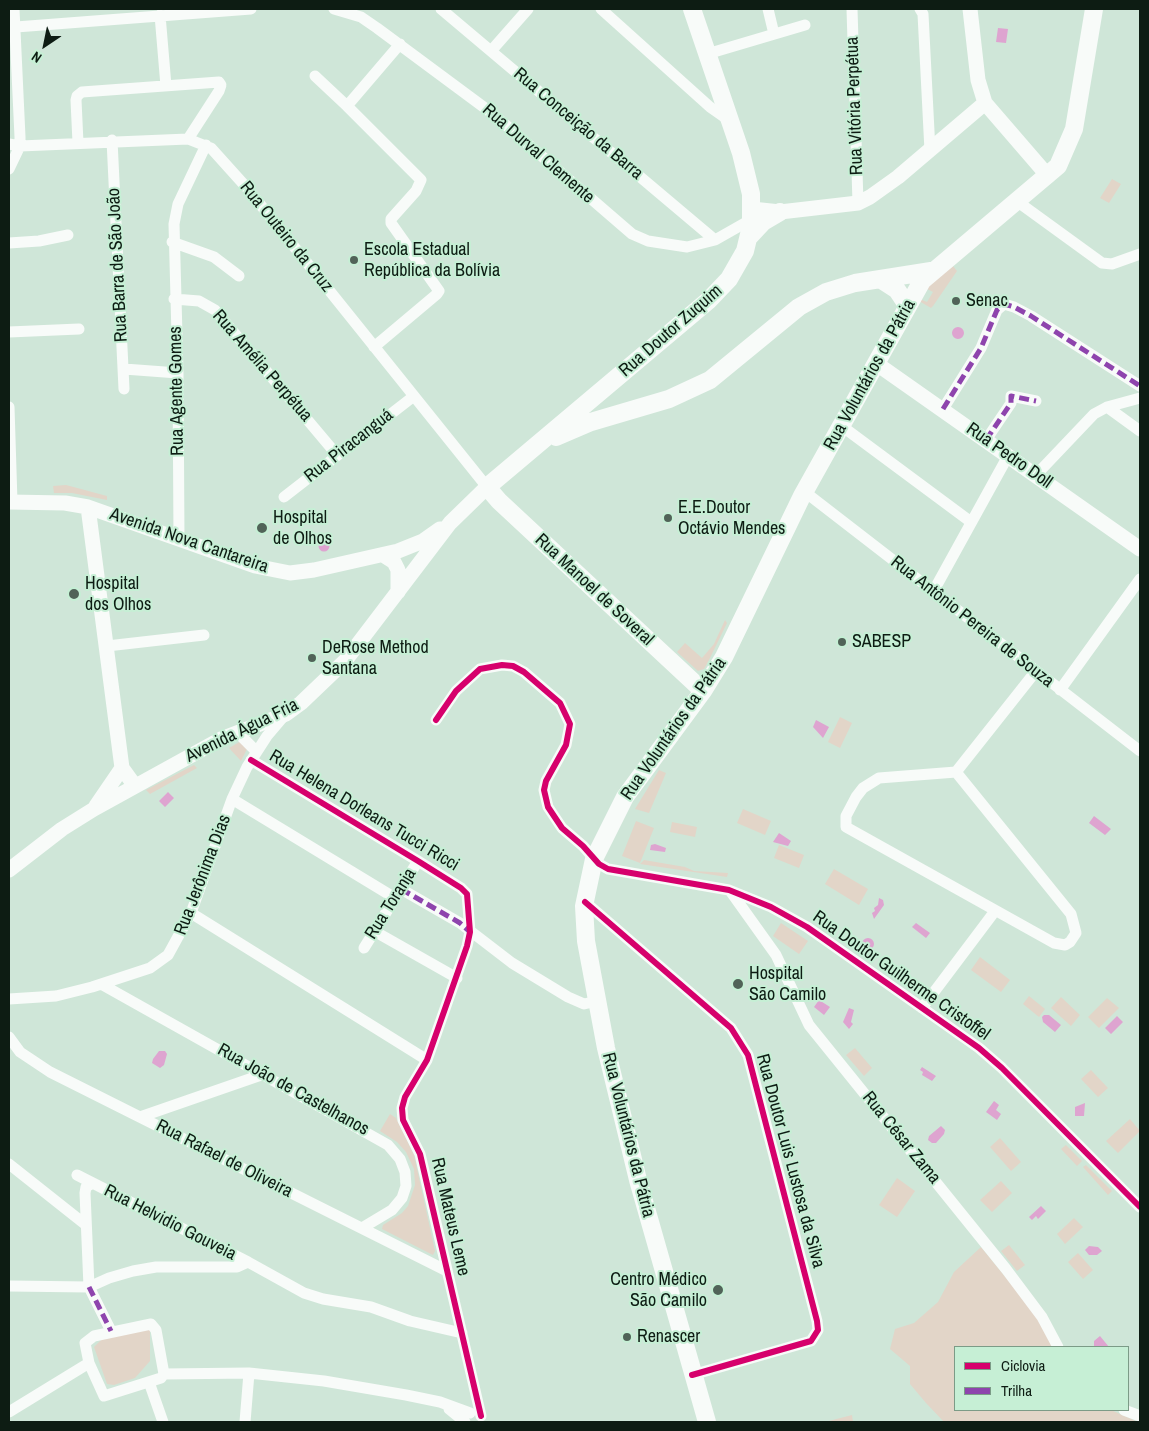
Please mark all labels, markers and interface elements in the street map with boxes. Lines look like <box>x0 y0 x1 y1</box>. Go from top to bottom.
north arrow <box>20 20 70 70</box>
street label: Rua Vitória Perpétua <box>842 36 868 176</box>
text: N <box>28 48 45 67</box>
street label: Rua Conceição da Barra <box>509 64 647 184</box>
street label: Rua Durval Clemente <box>478 100 598 208</box>
street label: Rua Outeiro da Cruz <box>235 177 337 297</box>
street label: Rua Barra de São João <box>103 187 133 343</box>
place label: Escola Estadual República da Bolívia <box>364 239 500 282</box>
marker: Escola Estadual República da Bolívia <box>348 254 360 266</box>
street label: Rua Doutor Zuquim <box>615 280 727 382</box>
place label: Senac <box>966 290 1008 312</box>
marker: Senac <box>950 295 962 307</box>
street label: Rua Voluntários da Pátria <box>820 296 920 454</box>
street label: Rua Amélia Perpétua <box>208 306 316 426</box>
street label: Rua Agente Gomes <box>165 326 189 456</box>
street label: Rua Piracanguá <box>300 405 398 487</box>
street label: Rua Pedro Doll <box>962 418 1056 494</box>
place label: E.E.Doutor Octávio Mendes <box>678 497 785 540</box>
street label: Avenida Nova Cantareira <box>107 504 271 578</box>
place label: Hospital de Olhos <box>273 507 332 550</box>
marker: E.E.Doutor Octávio Mendes <box>662 512 674 524</box>
marker: Hospital de Olhos <box>255 521 269 535</box>
street label: Rua Manoel de Soveral <box>530 530 658 650</box>
street label: Rua Antônio Pereira de Souza <box>886 552 1058 692</box>
place label: Hospital dos Olhos <box>85 573 151 616</box>
marker: Hospital dos Olhos <box>67 587 81 601</box>
place label: SABESP <box>852 631 911 653</box>
marker: SABESP <box>836 636 848 648</box>
place label: DeRose Method Santana <box>322 637 429 680</box>
marker: DeRose Method Santana <box>306 652 318 664</box>
street label: Rua Voluntários da Pátria <box>617 654 731 804</box>
street label: Avenida Água Fria <box>182 694 302 768</box>
street label: Rua Helena Dorleans Tucci Ricci <box>265 746 463 876</box>
street label: Rua Jerônima Dias <box>170 812 236 938</box>
street label: Rua Toranja <box>361 865 421 943</box>
street label: Rua Doutor Guilherme Cristoffel <box>808 907 994 1045</box>
place label: Hospital São Camilo <box>749 963 826 1006</box>
marker: Hospital São Camilo <box>731 977 745 991</box>
street label: Rua João de Castelhanos <box>213 1039 373 1141</box>
street label: Rua Voluntários da Pátria <box>597 1050 659 1220</box>
street label: Rua Doutor Luis Lustosa da Silva <box>751 1052 829 1270</box>
street label: Rua César Zama <box>857 1088 945 1188</box>
street label: Rua Rafael de Oliveira <box>152 1115 296 1203</box>
street label: Rua Mateus Leme <box>426 1156 474 1278</box>
street label: Rua Helvidio Gouveia <box>100 1180 240 1266</box>
place label: Centro Médico São Camilo <box>610 1269 707 1312</box>
marker: Centro Médico São Camilo <box>711 1283 725 1297</box>
place label: Renascer <box>637 1326 700 1348</box>
marker: Renascer <box>621 1331 633 1343</box>
legend <box>954 1346 1129 1411</box>
text: Ciclovia <box>1001 1355 1045 1376</box>
text: Trilha <box>1001 1380 1032 1401</box>

